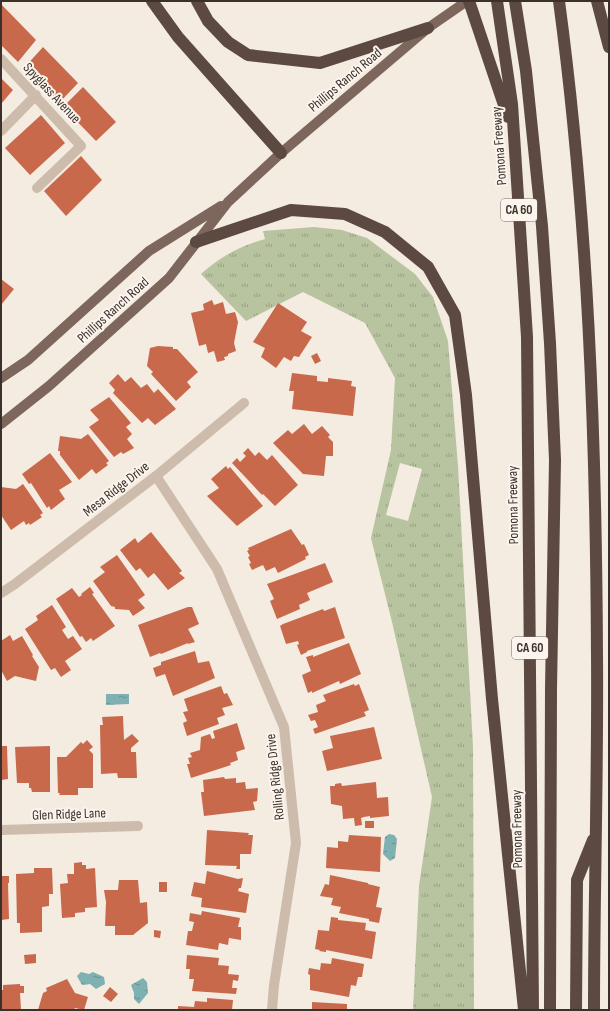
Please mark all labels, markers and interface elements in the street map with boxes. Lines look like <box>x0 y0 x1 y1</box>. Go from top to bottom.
street label: Phillips Ranch Road <box>305 44 385 116</box>
street label: Spyglass Avenue <box>20 59 84 127</box>
street label: Pomona Freeway <box>488 106 510 186</box>
road number: CA 60 <box>501 199 537 221</box>
street label: Phillips Ranch Road <box>74 273 152 347</box>
street label: Mesa Ridge Drive <box>80 458 152 520</box>
street label: Pomona Freeway <box>504 465 522 545</box>
road number: CA 60 <box>512 637 548 659</box>
street label: Rolling Ridge Drive <box>262 733 288 821</box>
street label: Pomona Freeway <box>508 789 526 869</box>
street label: Glen Ridge Lane <box>32 804 106 824</box>

